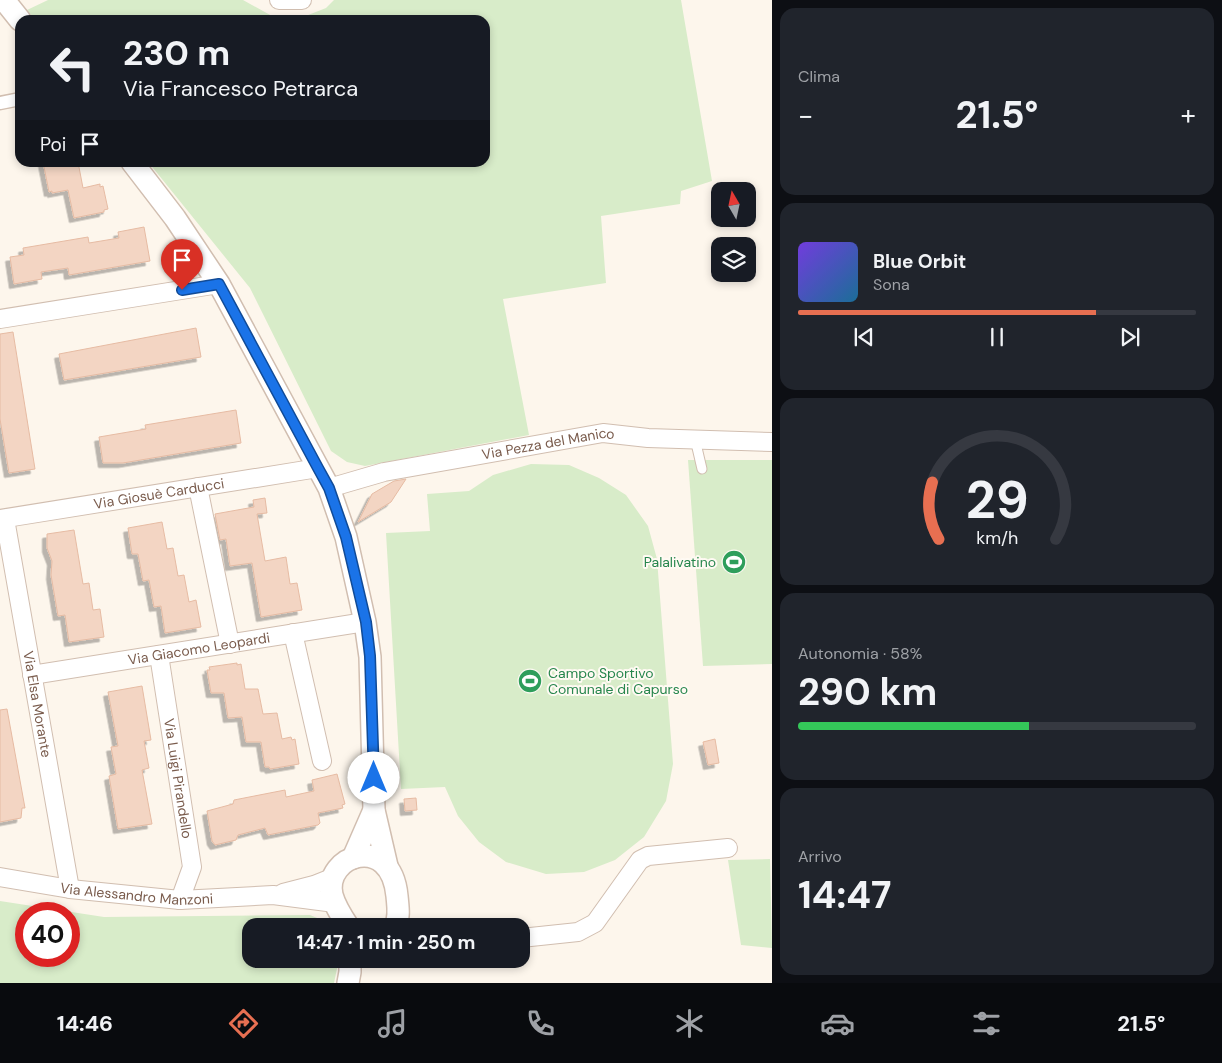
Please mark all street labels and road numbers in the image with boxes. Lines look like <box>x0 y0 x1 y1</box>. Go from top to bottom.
street label: Via Pezza del Manico <box>480 424 616 463</box>
street label: Via Giosuè Carducci <box>92 474 226 513</box>
street label: Via Giacomo Leopardi <box>127 628 271 669</box>
street label: Via Elsa Morante <box>19 650 56 759</box>
street label: Via Luigi Pirandello <box>160 717 196 840</box>
street label: Via Alessandro Manzoni <box>59 878 214 909</box>

